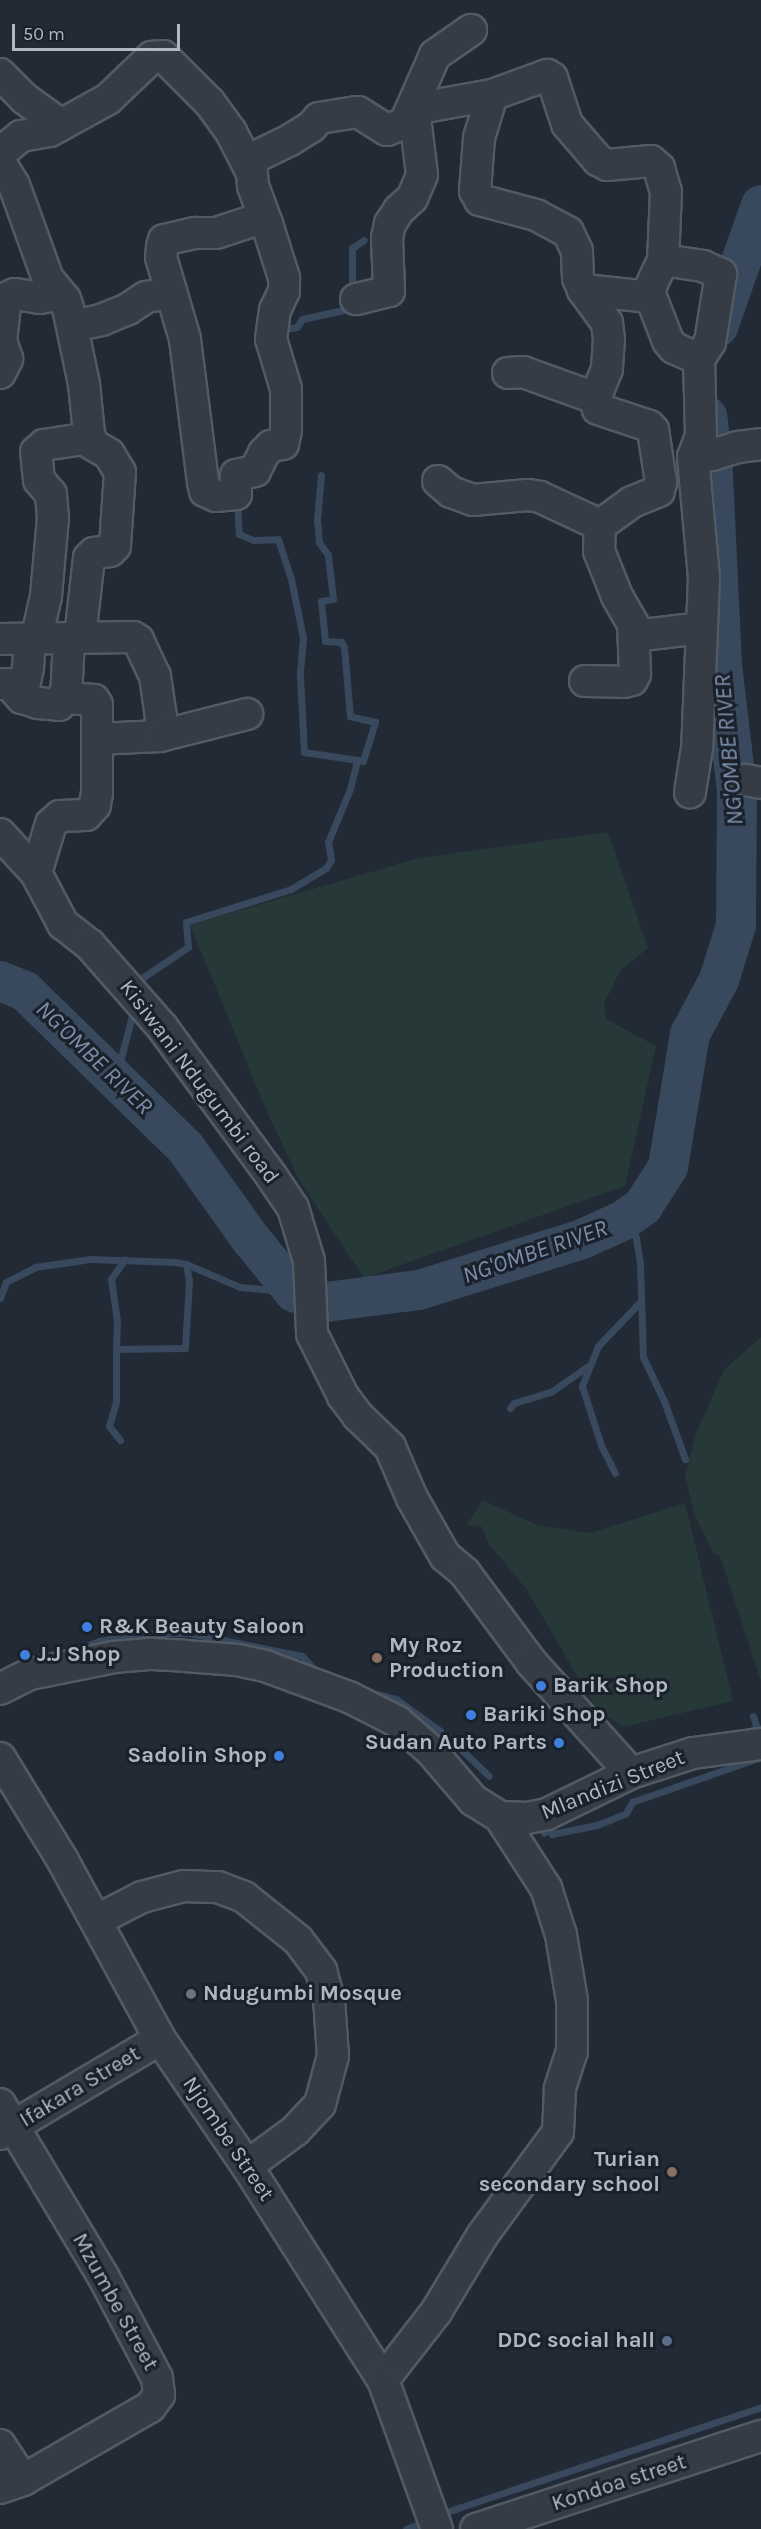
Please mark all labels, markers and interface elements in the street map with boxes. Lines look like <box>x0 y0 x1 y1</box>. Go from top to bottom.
scale bar <box>15 12 183 50</box>
text: 50 m <box>23 23 65 45</box>
water label: NG'OMBE RIVER <box>708 673 750 827</box>
street label: Kisiwani Ndugumbi road <box>114 975 284 1189</box>
water label: NG'OMBE RIVER <box>30 995 158 1121</box>
water label: NG'OMBE RIVER <box>459 1214 611 1290</box>
place label: R&K Beauty Saloon <box>99 1614 304 1640</box>
marker: R&K Beauty Saloon <box>80 1620 94 1634</box>
place label: My Roz Production <box>389 1632 504 1684</box>
place label: J.J Shop <box>37 1642 120 1668</box>
marker: J.J Shop <box>18 1648 32 1662</box>
marker: My Roz Production <box>370 1651 384 1665</box>
place label: Barik Shop <box>553 1673 668 1699</box>
marker: Barik Shop <box>534 1679 548 1693</box>
place label: Bariki Shop <box>483 1702 605 1728</box>
marker: Bariki Shop <box>464 1708 478 1722</box>
place label: Sudan Auto Parts <box>365 1730 547 1756</box>
marker: Sudan Auto Parts <box>552 1736 566 1750</box>
place label: Sadolin Shop <box>127 1743 267 1769</box>
street label: Mlandizi Street <box>537 1744 689 1826</box>
marker: Sadolin Shop <box>272 1749 286 1763</box>
place label: Ndugumbi Mosque <box>203 1981 402 2007</box>
marker: Ndugumbi Mosque <box>184 1987 198 2001</box>
street label: Ifakara Street <box>15 2041 145 2133</box>
street label: Njombe Street <box>177 2072 279 2206</box>
place label: Turian secondary school <box>479 2146 660 2198</box>
marker: Turian secondary school <box>665 2165 679 2179</box>
street label: Mzumbe Street <box>66 2229 164 2375</box>
place label: DDC social hall <box>497 2328 655 2354</box>
marker: DDC social hall <box>660 2334 674 2348</box>
street label: Kondoa street <box>548 2449 690 2517</box>

